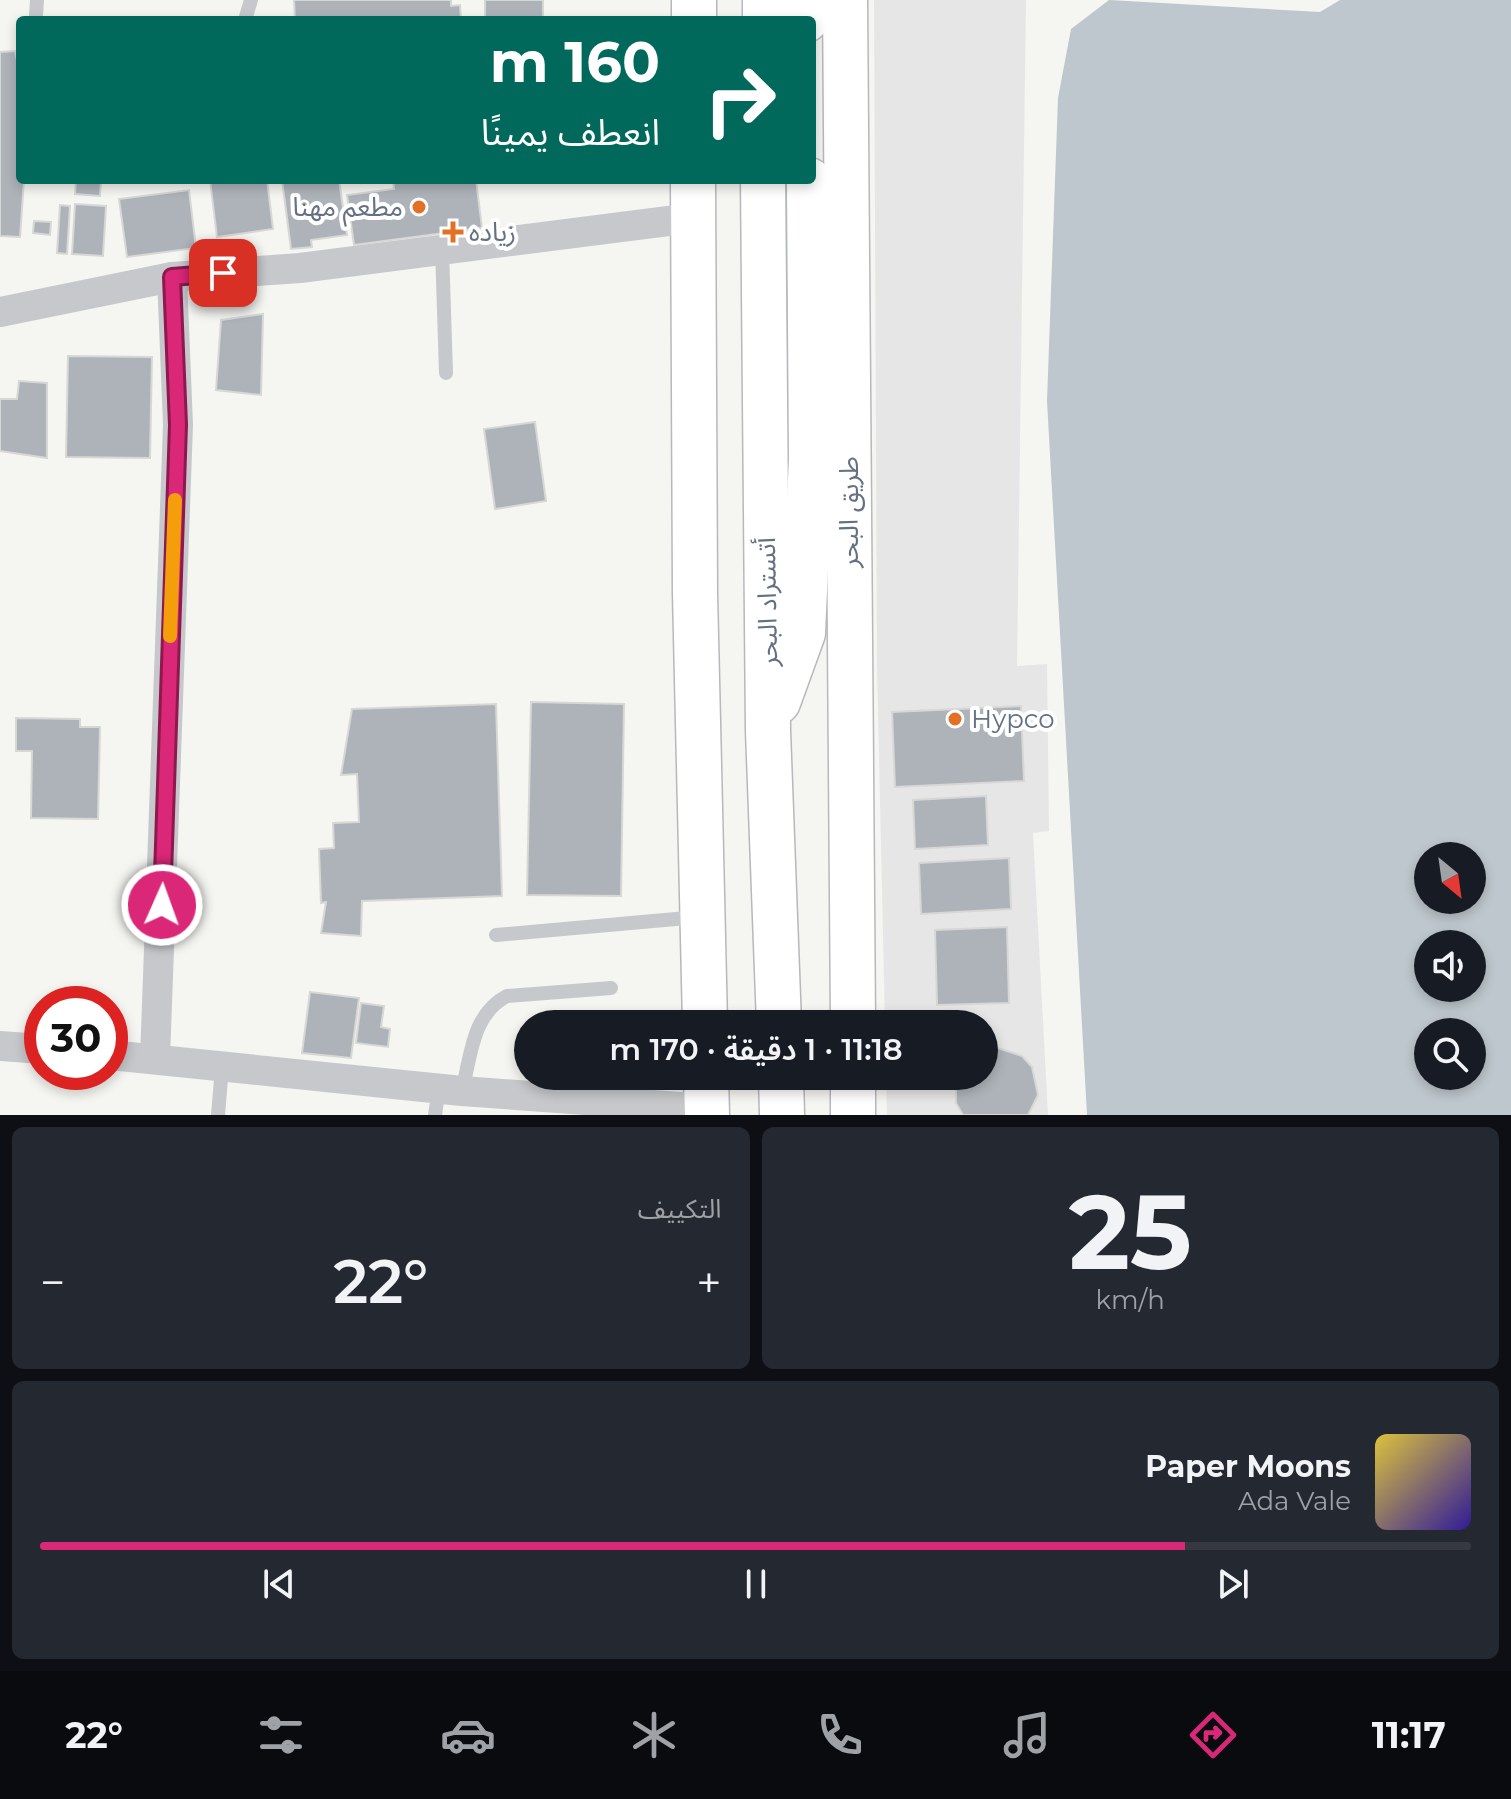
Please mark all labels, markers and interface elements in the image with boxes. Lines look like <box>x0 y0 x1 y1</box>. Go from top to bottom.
text: 160 m <box>490 28 660 96</box>
icon: right <box>688 48 792 152</box>
text: انعطف يمينًا <box>481 110 660 154</box>
place label: مطعم مهنا <box>293 191 403 227</box>
marker: مطعم مهنا <box>410 198 428 216</box>
place label: زياده <box>469 216 516 248</box>
marker: زياده <box>444 223 462 241</box>
pin <box>189 239 257 307</box>
icon: arrive <box>201 251 245 295</box>
street label: طريق البحر <box>833 456 865 569</box>
street label: أتستراد البحر <box>750 537 784 668</box>
place label: Hypco <box>971 703 1055 735</box>
marker: Hypco <box>946 710 964 728</box>
north arrow <box>1414 842 1486 914</box>
map controls <box>1414 842 1486 1090</box>
position arrow <box>120 863 204 947</box>
button: sound <box>1414 930 1486 1002</box>
speed limit sign: 30 <box>24 986 128 1090</box>
button: search <box>1414 1018 1486 1090</box>
text: 11:18 · 1 دقيقة · 170 m <box>610 1031 902 1068</box>
text: 25 <box>1069 1168 1192 1295</box>
text: التكييف <box>638 1193 722 1225</box>
text: 22° <box>333 1245 428 1318</box>
text: − <box>40 1255 65 1309</box>
text: + <box>696 1255 721 1309</box>
text: km/h <box>1096 1284 1165 1316</box>
text: Paper Moons <box>1145 1448 1351 1485</box>
text: Ada Vale <box>1238 1485 1351 1517</box>
icon: previous <box>257 1562 301 1606</box>
icon: pause <box>734 1562 778 1606</box>
icon: next <box>1211 1562 1255 1606</box>
icon: filters <box>253 1707 309 1763</box>
icon: car <box>440 1707 496 1763</box>
icon: climate <box>626 1707 682 1763</box>
icon: phone <box>812 1707 868 1763</box>
icon: music <box>999 1707 1055 1763</box>
icon: directions <box>1185 1707 1241 1763</box>
text: 22° <box>65 1713 123 1757</box>
text: 11:17 <box>1372 1713 1446 1757</box>

